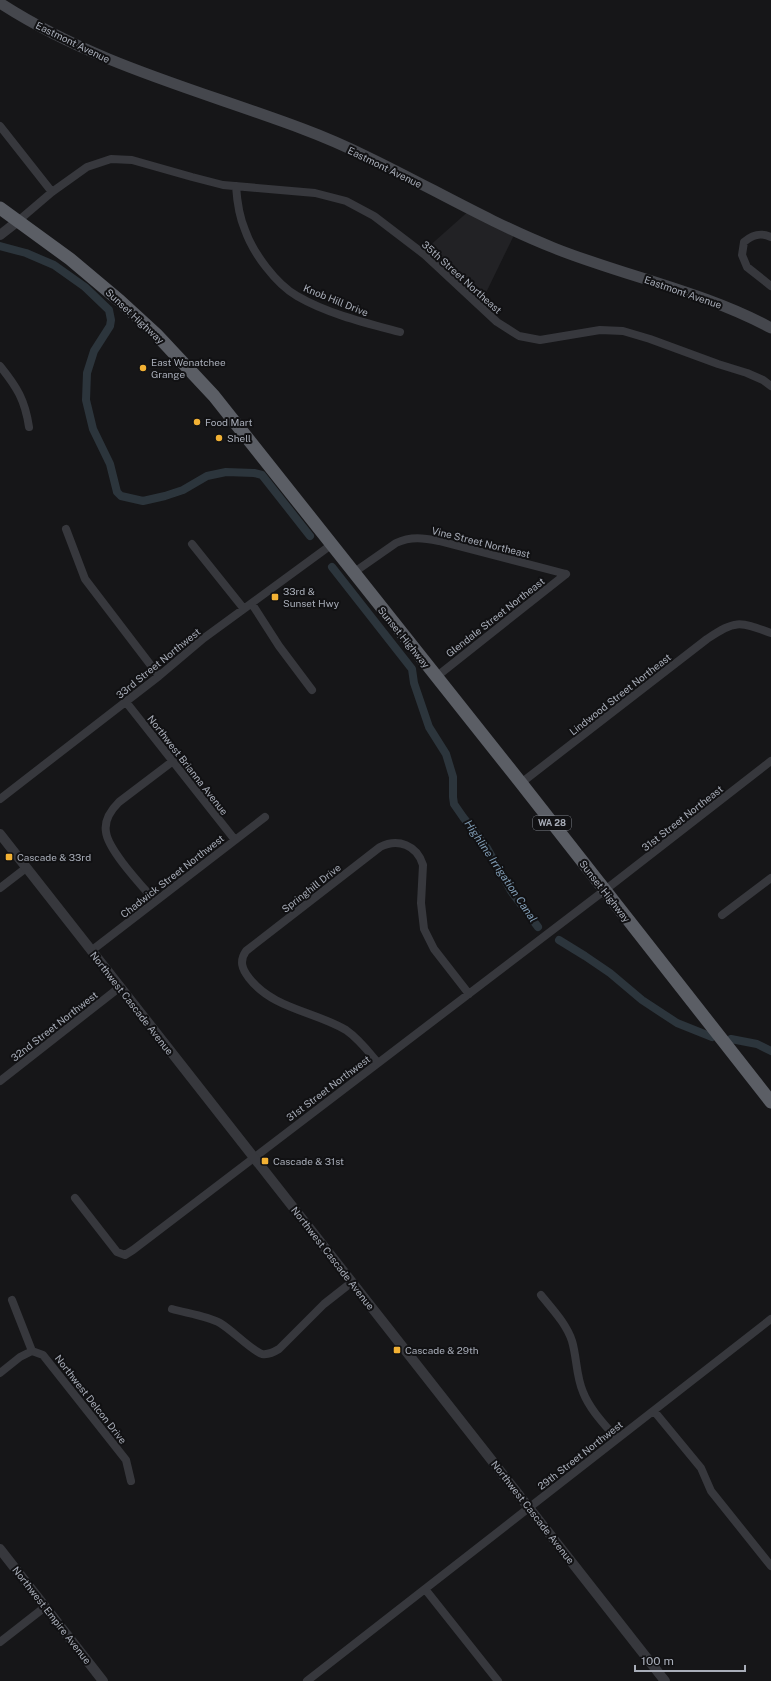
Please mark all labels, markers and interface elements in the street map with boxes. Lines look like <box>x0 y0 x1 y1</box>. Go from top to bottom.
street label: Eastmont Avenue <box>34 19 112 65</box>
street label: Eastmont Avenue <box>346 144 424 190</box>
street label: 35th Street Northeast <box>420 238 504 316</box>
street label: Eastmont Avenue <box>643 273 724 311</box>
street label: Knob Hill Drive <box>302 282 371 319</box>
street label: Sunset Highway <box>103 286 167 347</box>
place label: East Wenatchee Grange <box>151 356 226 380</box>
marker: East Wenatchee Grange <box>138 363 148 373</box>
place label: Food Mart <box>205 416 253 428</box>
marker: Food Mart <box>192 417 202 427</box>
place label: Shell <box>227 432 251 444</box>
marker: Shell <box>214 433 224 443</box>
street label: Vine Street Northeast <box>430 524 532 560</box>
street label: Glendale Street Northeast <box>443 575 547 659</box>
place label: 33rd & Sunset Hwy <box>283 585 340 609</box>
marker: 33rd & Sunset Hwy <box>270 592 280 602</box>
street label: Sunset Highway <box>376 604 433 671</box>
street label: 33rd Street Northwest <box>113 625 203 701</box>
street label: Lindwood Street Northeast <box>567 651 673 737</box>
street label: Northwest Brianna Avenue <box>145 713 231 818</box>
street label: 31st Street Northeast <box>639 783 725 853</box>
road number: WA 28 <box>533 816 571 830</box>
water label: Highline Irrigation Canal <box>462 818 540 924</box>
street label: Chadwick Street Northwest <box>118 832 226 920</box>
place label: Cascade & 33rd <box>17 851 91 863</box>
marker: Cascade & 33rd <box>4 852 14 862</box>
street label: Sunset Highway <box>577 858 633 925</box>
street label: Springhill Drive <box>279 861 343 915</box>
street label: Northwest Cascade Avenue <box>88 949 176 1057</box>
street label: 32nd Street Northwest <box>8 988 100 1064</box>
street label: 31st Street Northwest <box>284 1053 372 1123</box>
place label: Cascade & 31st <box>273 1155 344 1167</box>
marker: Cascade & 31st <box>260 1156 270 1166</box>
street label: Northwest Cascade Avenue <box>289 1204 377 1312</box>
place label: Cascade & 29th <box>405 1344 479 1356</box>
marker: Cascade & 29th <box>392 1345 402 1355</box>
street label: Northwest Delcon Drive <box>53 1352 130 1446</box>
street label: 29th Street Northwest <box>535 1418 625 1492</box>
street label: Northwest Cascade Avenue <box>489 1458 577 1566</box>
street label: Northwest Empire Avenue <box>10 1564 94 1666</box>
scale bar <box>635 1647 745 1673</box>
text: 100 m <box>641 1654 674 1668</box>

